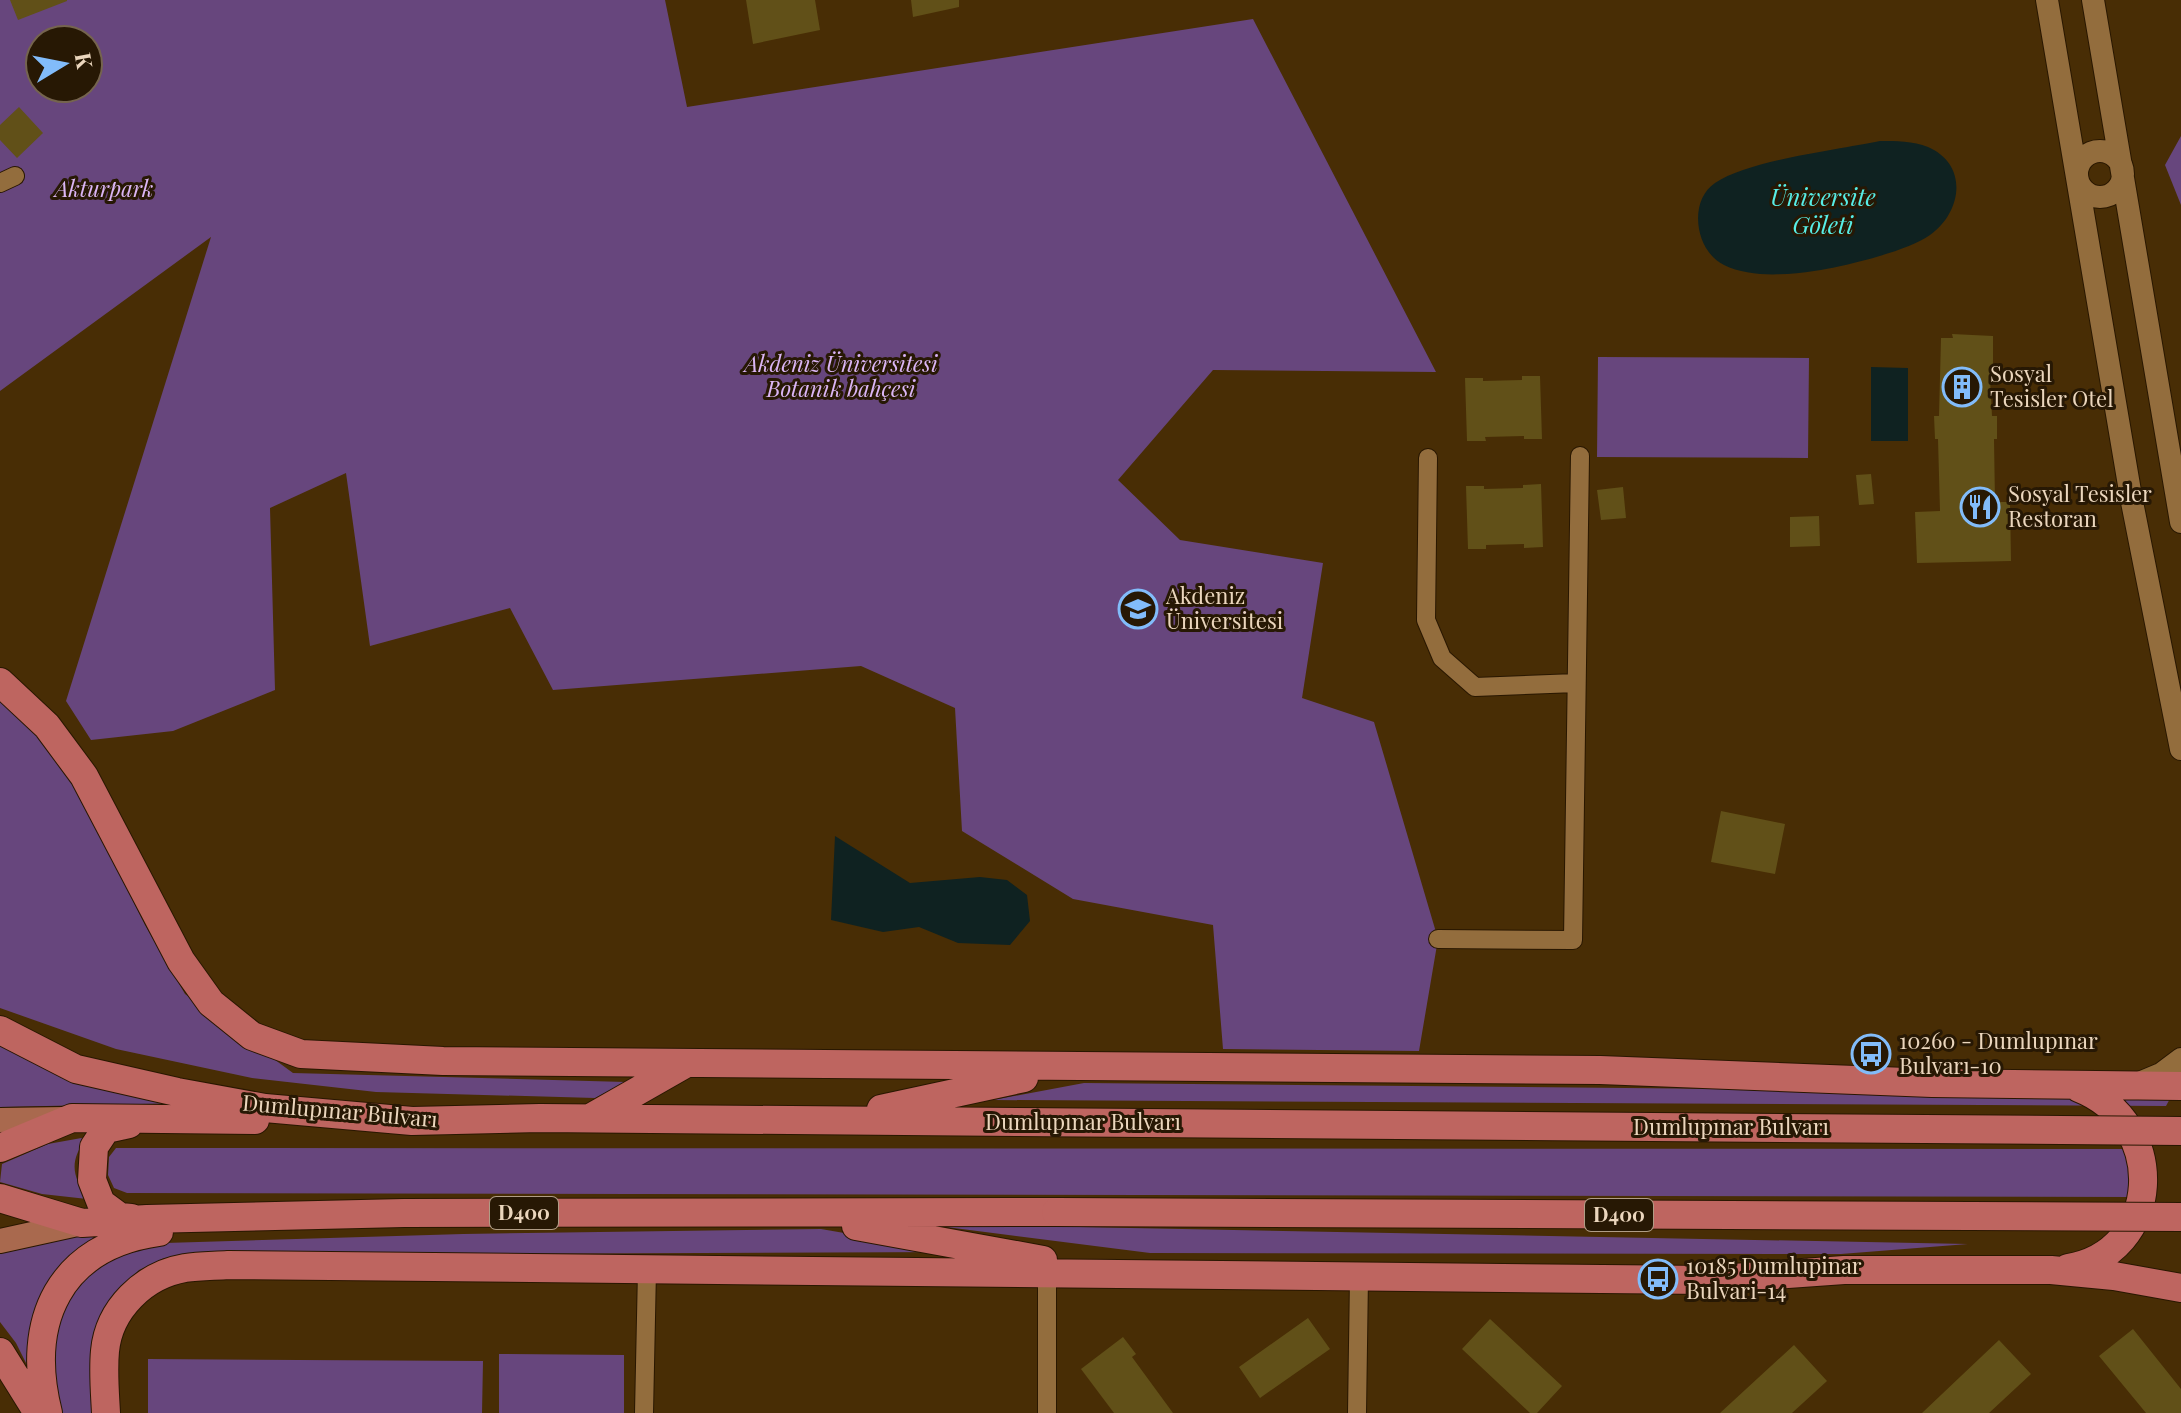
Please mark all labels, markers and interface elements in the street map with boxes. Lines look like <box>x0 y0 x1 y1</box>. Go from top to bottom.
north arrow <box>24 24 104 104</box>
text: K <box>69 50 101 71</box>
park label: Akturpark <box>53 173 153 203</box>
water label: Üniversite Göleti <box>1770 180 1876 240</box>
park label: Akdeniz Üniversitesi Botanik bahçesi <box>742 348 938 403</box>
place label: Sosyal Tesisler Otel <box>1990 358 2114 413</box>
building icon: Sosyal Tesisler Otel <box>1941 366 1983 408</box>
place label: Sosyal Tesisler Restoran <box>2008 478 2152 533</box>
restaurant icon: Sosyal Tesisler Restoran <box>1959 486 2001 528</box>
place label: Akdeniz Üniversitesi <box>1165 580 1283 635</box>
school or university icon: Akdeniz Üniversitesi <box>1117 588 1159 630</box>
place label: 10260 - Dumlupınar Bulvarı-10 <box>1899 1025 2098 1080</box>
bus stop icon: 10260 - Dumlupınar Bulvarı-10 <box>1850 1033 1892 1075</box>
street label: Dumlupınar Bulvarı <box>241 1087 439 1133</box>
street label: Dumlupınar Bulvarı <box>985 1106 1181 1136</box>
street label: Dumlupınar Bulvarı <box>1633 1111 1829 1141</box>
road number: D400 <box>490 1197 558 1229</box>
road number: D400 <box>1585 1199 1653 1231</box>
place label: 10185 Dumlupinar Bulvari-14 <box>1686 1250 1862 1305</box>
bus stop icon: 10185 Dumlupinar Bulvari-14 <box>1637 1258 1679 1300</box>

